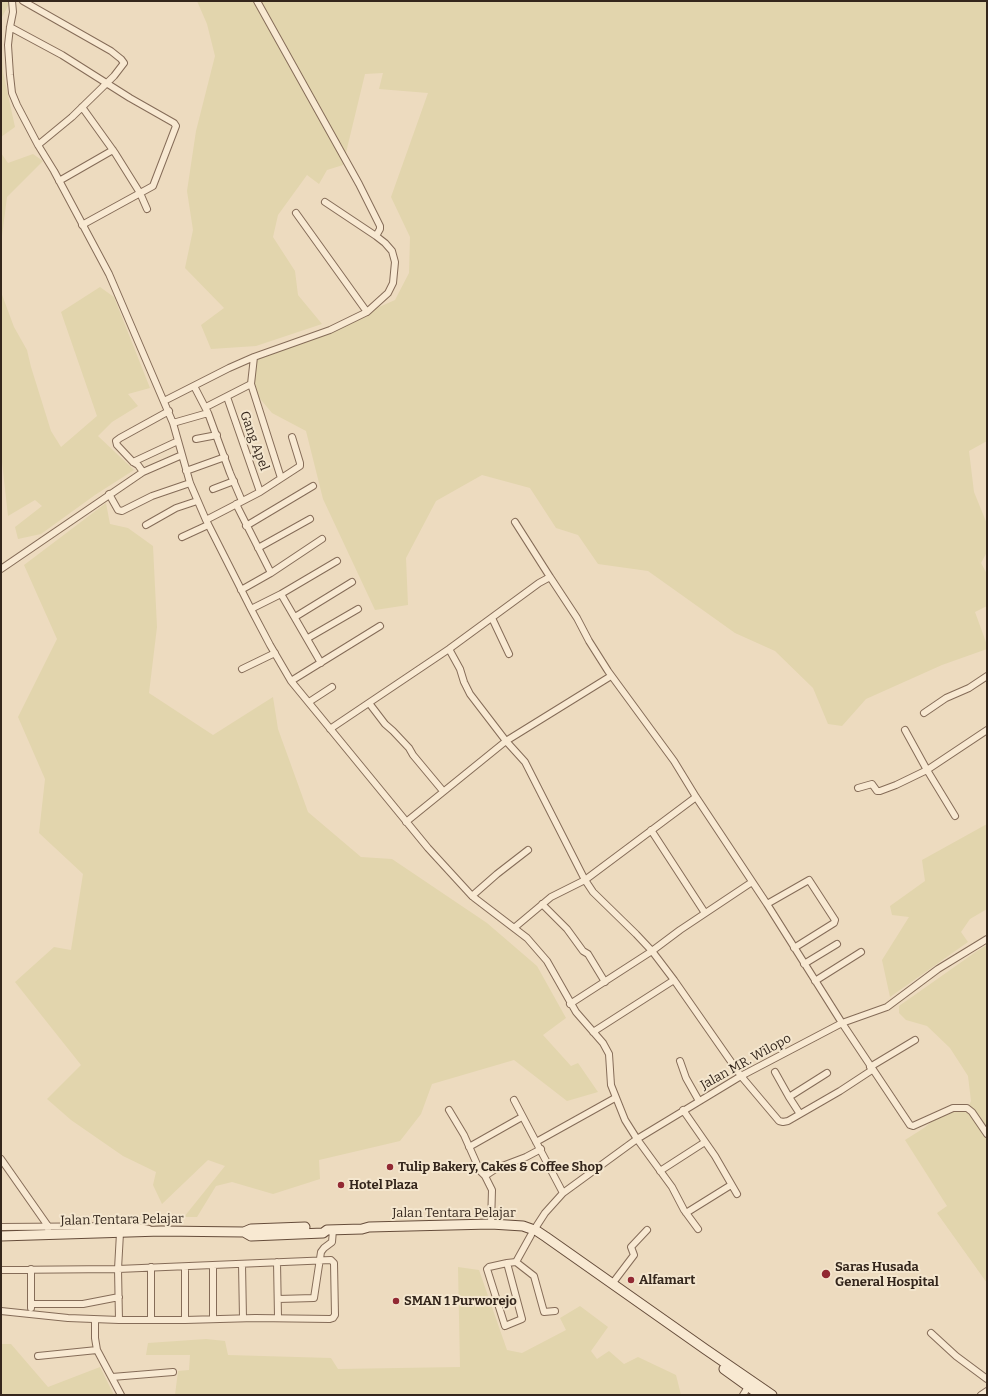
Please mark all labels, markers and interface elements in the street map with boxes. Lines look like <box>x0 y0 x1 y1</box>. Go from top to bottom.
street label: Gang Apel <box>236 409 272 473</box>
street label: Jalan MR. Wilopo <box>698 1031 794 1093</box>
place label: Tulip Bakery, Cakes & Coffee Shop <box>398 1159 603 1175</box>
marker: Tulip Bakery, Cakes & Coffee Shop <box>385 1162 395 1172</box>
place label: Hotel Plaza <box>349 1177 418 1193</box>
marker: Hotel Plaza <box>336 1180 346 1190</box>
street label: Jalan Tentara Pelajar <box>392 1205 516 1221</box>
street label: Jalan Tentara Pelajar <box>60 1211 184 1229</box>
place label: Saras Husada General Hospital <box>835 1259 939 1290</box>
marker: Saras Husada General Hospital <box>820 1268 832 1280</box>
place label: Alfamart <box>639 1272 695 1288</box>
marker: Alfamart <box>626 1275 636 1285</box>
place label: SMAN 1 Purworejo <box>404 1293 517 1309</box>
marker: SMAN 1 Purworejo <box>391 1296 401 1306</box>

